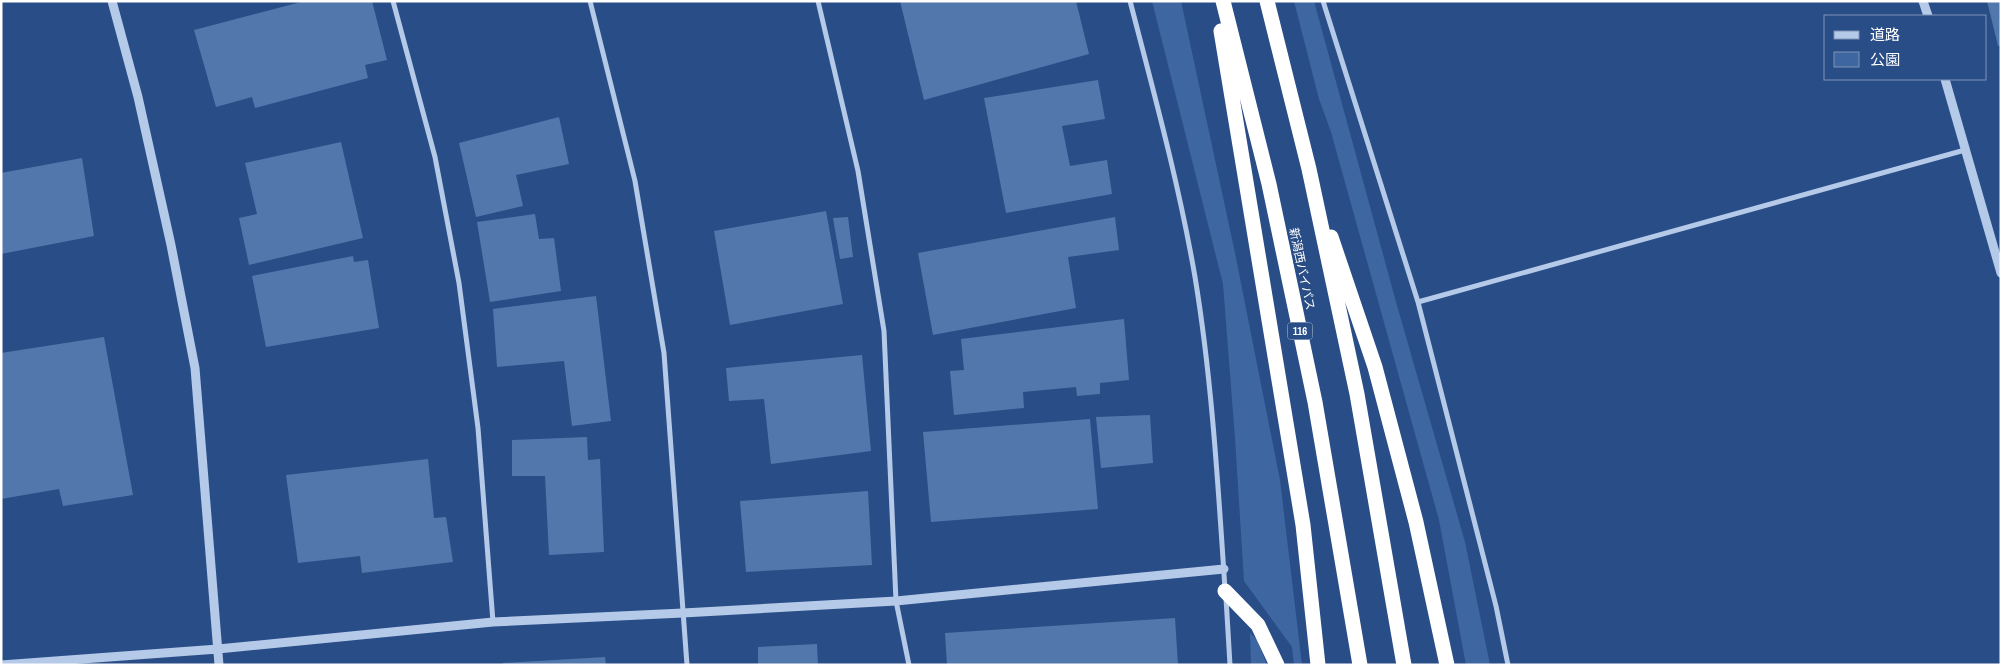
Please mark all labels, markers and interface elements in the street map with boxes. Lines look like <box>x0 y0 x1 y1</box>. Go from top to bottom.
legend <box>1824 15 1987 80</box>
text: 道路 <box>1870 24 1900 45</box>
text: 公園 <box>1870 49 1900 70</box>
street label: 新潟西バイパス <box>1285 226 1319 312</box>
road number: 116 <box>1288 322 1312 340</box>

